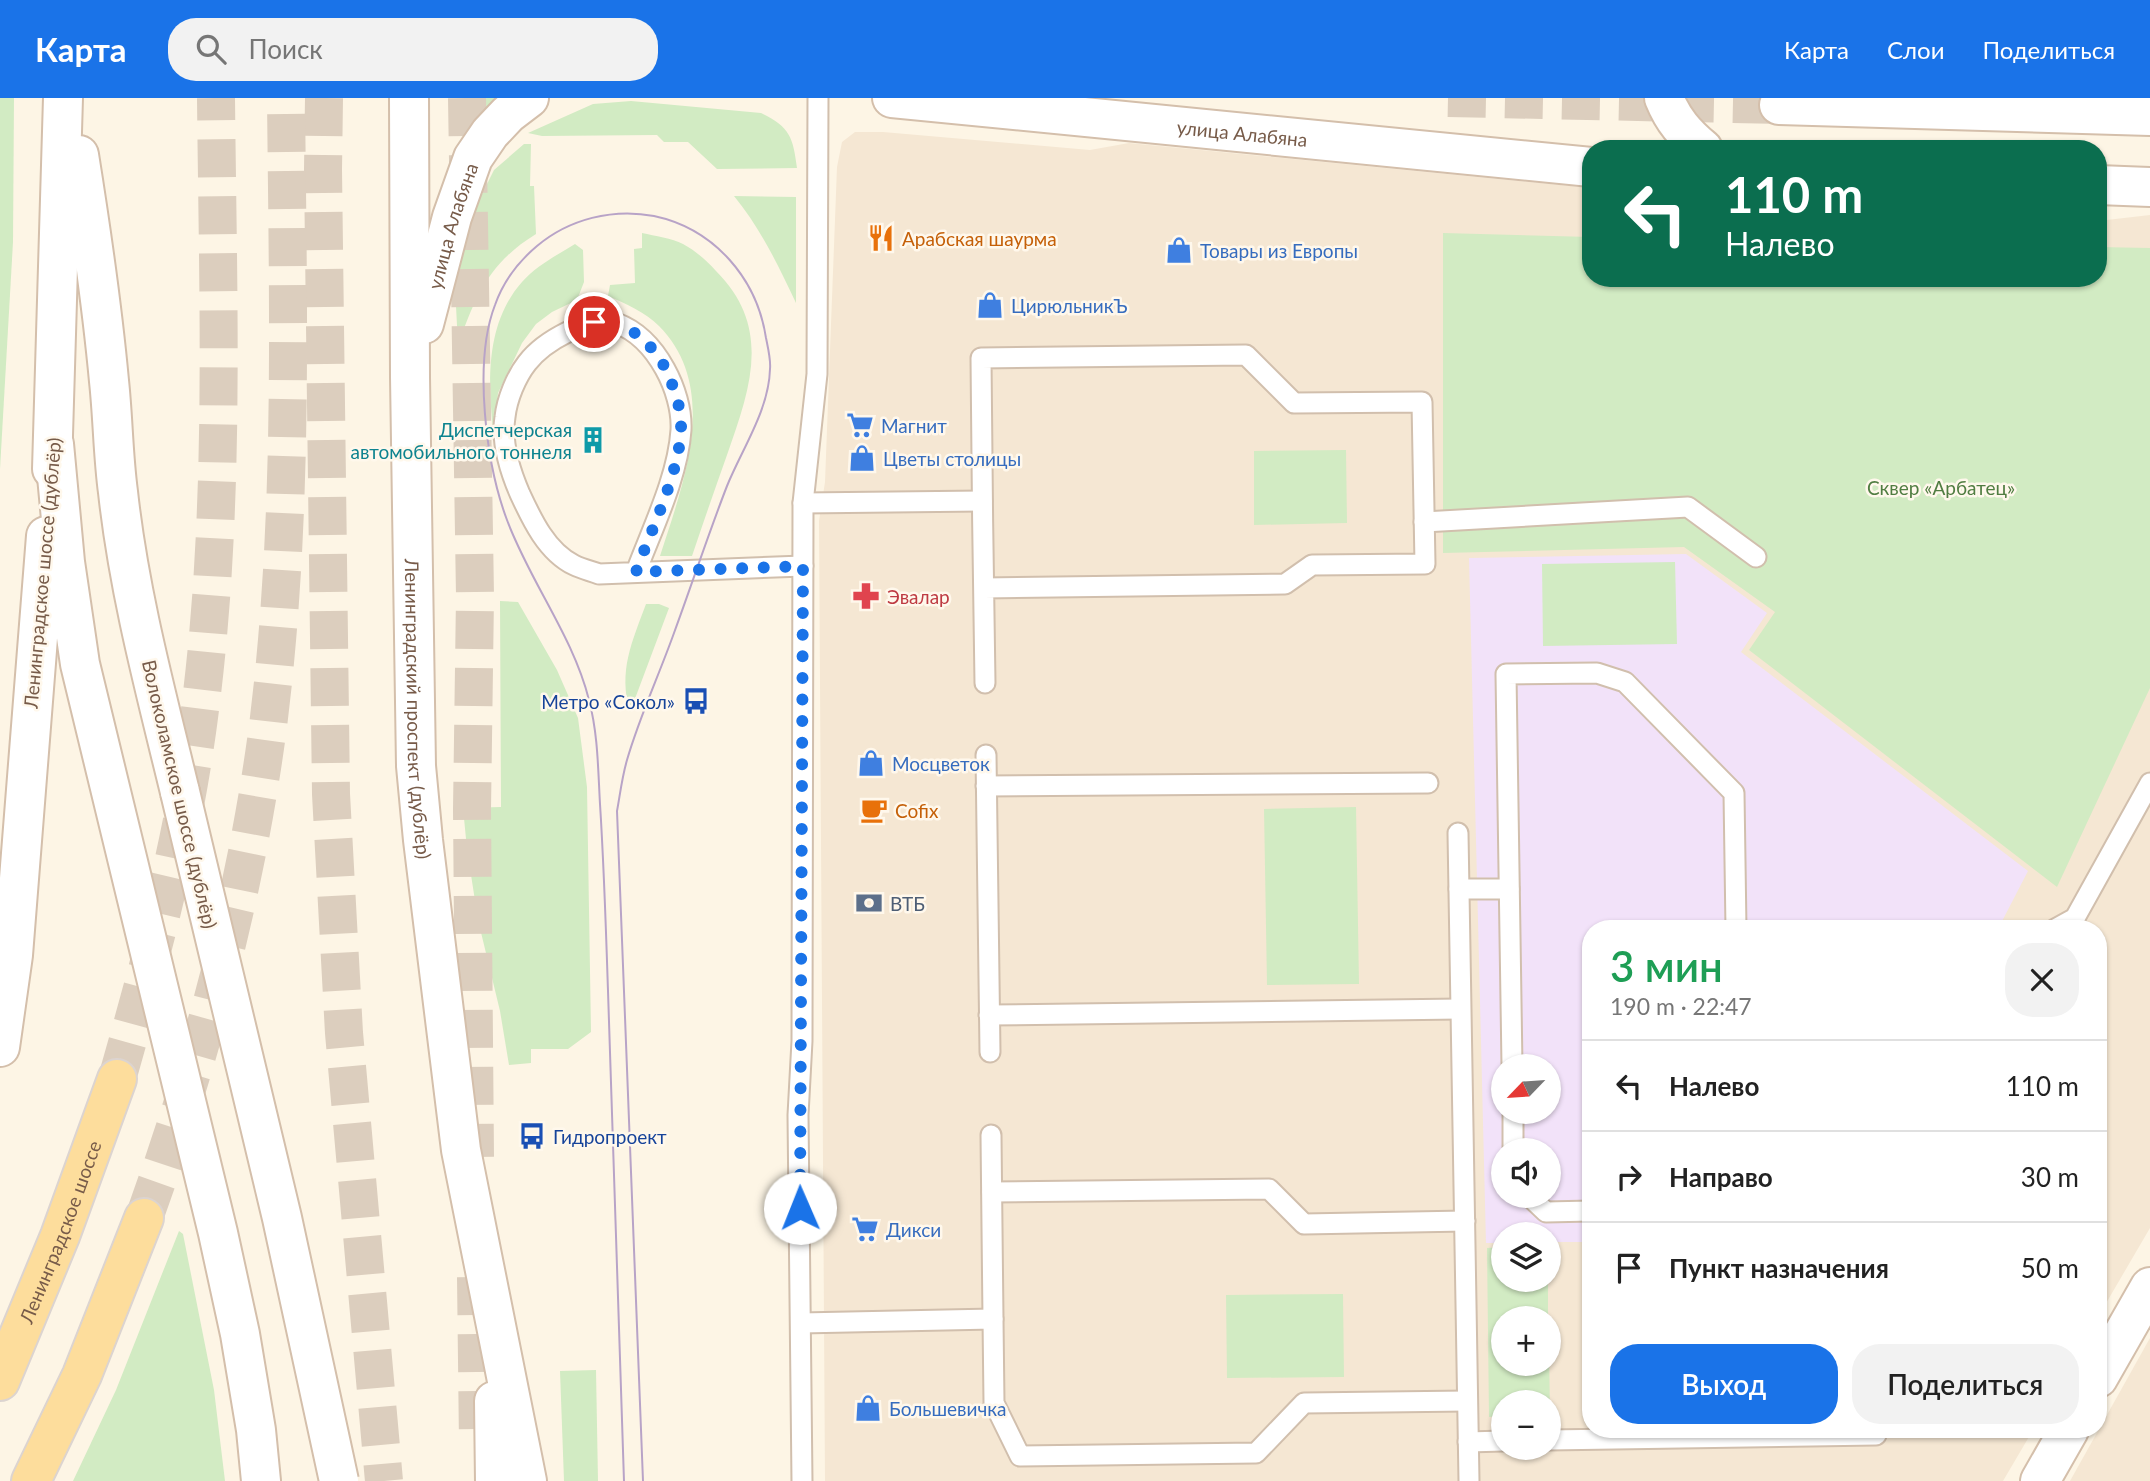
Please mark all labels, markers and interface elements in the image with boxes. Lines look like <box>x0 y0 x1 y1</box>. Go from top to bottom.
search box <box>168 18 658 81</box>
text: Карта <box>35 29 126 69</box>
icon: search <box>192 30 230 68</box>
text: Поиск <box>248 33 323 65</box>
text: Карта <box>1784 35 1849 64</box>
text: Слои <box>1887 35 1944 64</box>
text: Поделиться <box>1982 35 2115 64</box>
street label: улица Алабяна <box>1176 115 1309 150</box>
street label: улица Алабяна <box>422 160 482 292</box>
text: 110 m <box>1725 165 1863 223</box>
icon: left <box>1610 168 1701 259</box>
restaurant icon: Арабская шаурма <box>866 223 896 253</box>
text: Налево <box>1725 224 1835 263</box>
place label: Арабская шаурма <box>902 227 1057 250</box>
shop icon: Товары из Европы <box>1164 235 1194 265</box>
place label: Товары из Европы <box>1200 239 1358 262</box>
shop icon: ЦирюльникЪ <box>975 290 1005 320</box>
pin <box>564 292 624 352</box>
place label: ЦирюльникЪ <box>1011 294 1127 317</box>
icon: arrive <box>575 303 613 341</box>
supermarket icon: Магнит <box>845 410 875 440</box>
place label: Магнит <box>881 414 947 437</box>
place label: Диспетчерская автомобильного тоннеля <box>350 418 572 463</box>
building icon: Диспетчерская автомобильного тоннеля <box>578 425 608 455</box>
street label: Ленинградское шоссе (дублёр) <box>19 437 65 710</box>
shop icon: Цветы столицы <box>847 443 877 473</box>
place label: Цветы столицы <box>883 447 1021 470</box>
park label: Сквер «Арбатец» <box>1867 476 2015 499</box>
street label: Ленинградский проспект (дублёр) <box>401 557 437 860</box>
pharmacy icon: Эвалар <box>851 581 881 611</box>
place label: Эвалар <box>887 585 950 608</box>
street label: Волоколамское шоссе (дублёр) <box>138 657 222 931</box>
bus stop icon: Метро «Сокол» <box>681 686 711 716</box>
place label: Метро «Сокол» <box>541 690 675 713</box>
shop icon: Мосцветок <box>856 748 886 778</box>
place label: Мосцветок <box>892 752 990 775</box>
cafe icon: Cofix <box>859 795 889 825</box>
place label: Cofix <box>895 799 939 822</box>
bank icon: ВТБ <box>854 888 884 918</box>
place label: ВТБ <box>890 892 925 915</box>
text: 3 мин <box>1610 941 1723 991</box>
button: close <box>2005 943 2079 1017</box>
text: 190 m · 22:47 <box>1610 992 1752 1020</box>
north arrow <box>1491 1054 1561 1124</box>
map controls <box>1491 1054 1561 1460</box>
icon: left <box>1610 1067 1648 1105</box>
text: Налево <box>1669 1070 1759 1102</box>
text: 110 m <box>2006 1070 2079 1102</box>
bus stop icon: Гидропроект <box>517 1121 547 1151</box>
place label: Гидропроект <box>553 1125 667 1148</box>
street label: Ленинградское шоссе <box>13 1137 105 1327</box>
button: sound <box>1491 1138 1561 1208</box>
icon: right <box>1610 1158 1648 1196</box>
text: Направо <box>1669 1161 1773 1193</box>
text: 30 m <box>2021 1161 2079 1193</box>
position arrow <box>763 1171 837 1245</box>
supermarket icon: Дикси <box>850 1214 880 1244</box>
place label: Дикси <box>886 1218 941 1241</box>
button: layers <box>1491 1222 1561 1292</box>
icon: arrive <box>1610 1249 1648 1287</box>
text: Пункт назначения <box>1669 1252 1889 1284</box>
text: 50 m <box>2021 1252 2079 1284</box>
button: + <box>1491 1306 1561 1376</box>
button: Выход <box>1610 1344 1838 1424</box>
button: Поделиться <box>1852 1344 2079 1424</box>
button: − <box>1491 1390 1561 1460</box>
shop icon: Большевичка <box>853 1393 883 1423</box>
place label: Большевичка <box>889 1397 1007 1420</box>

